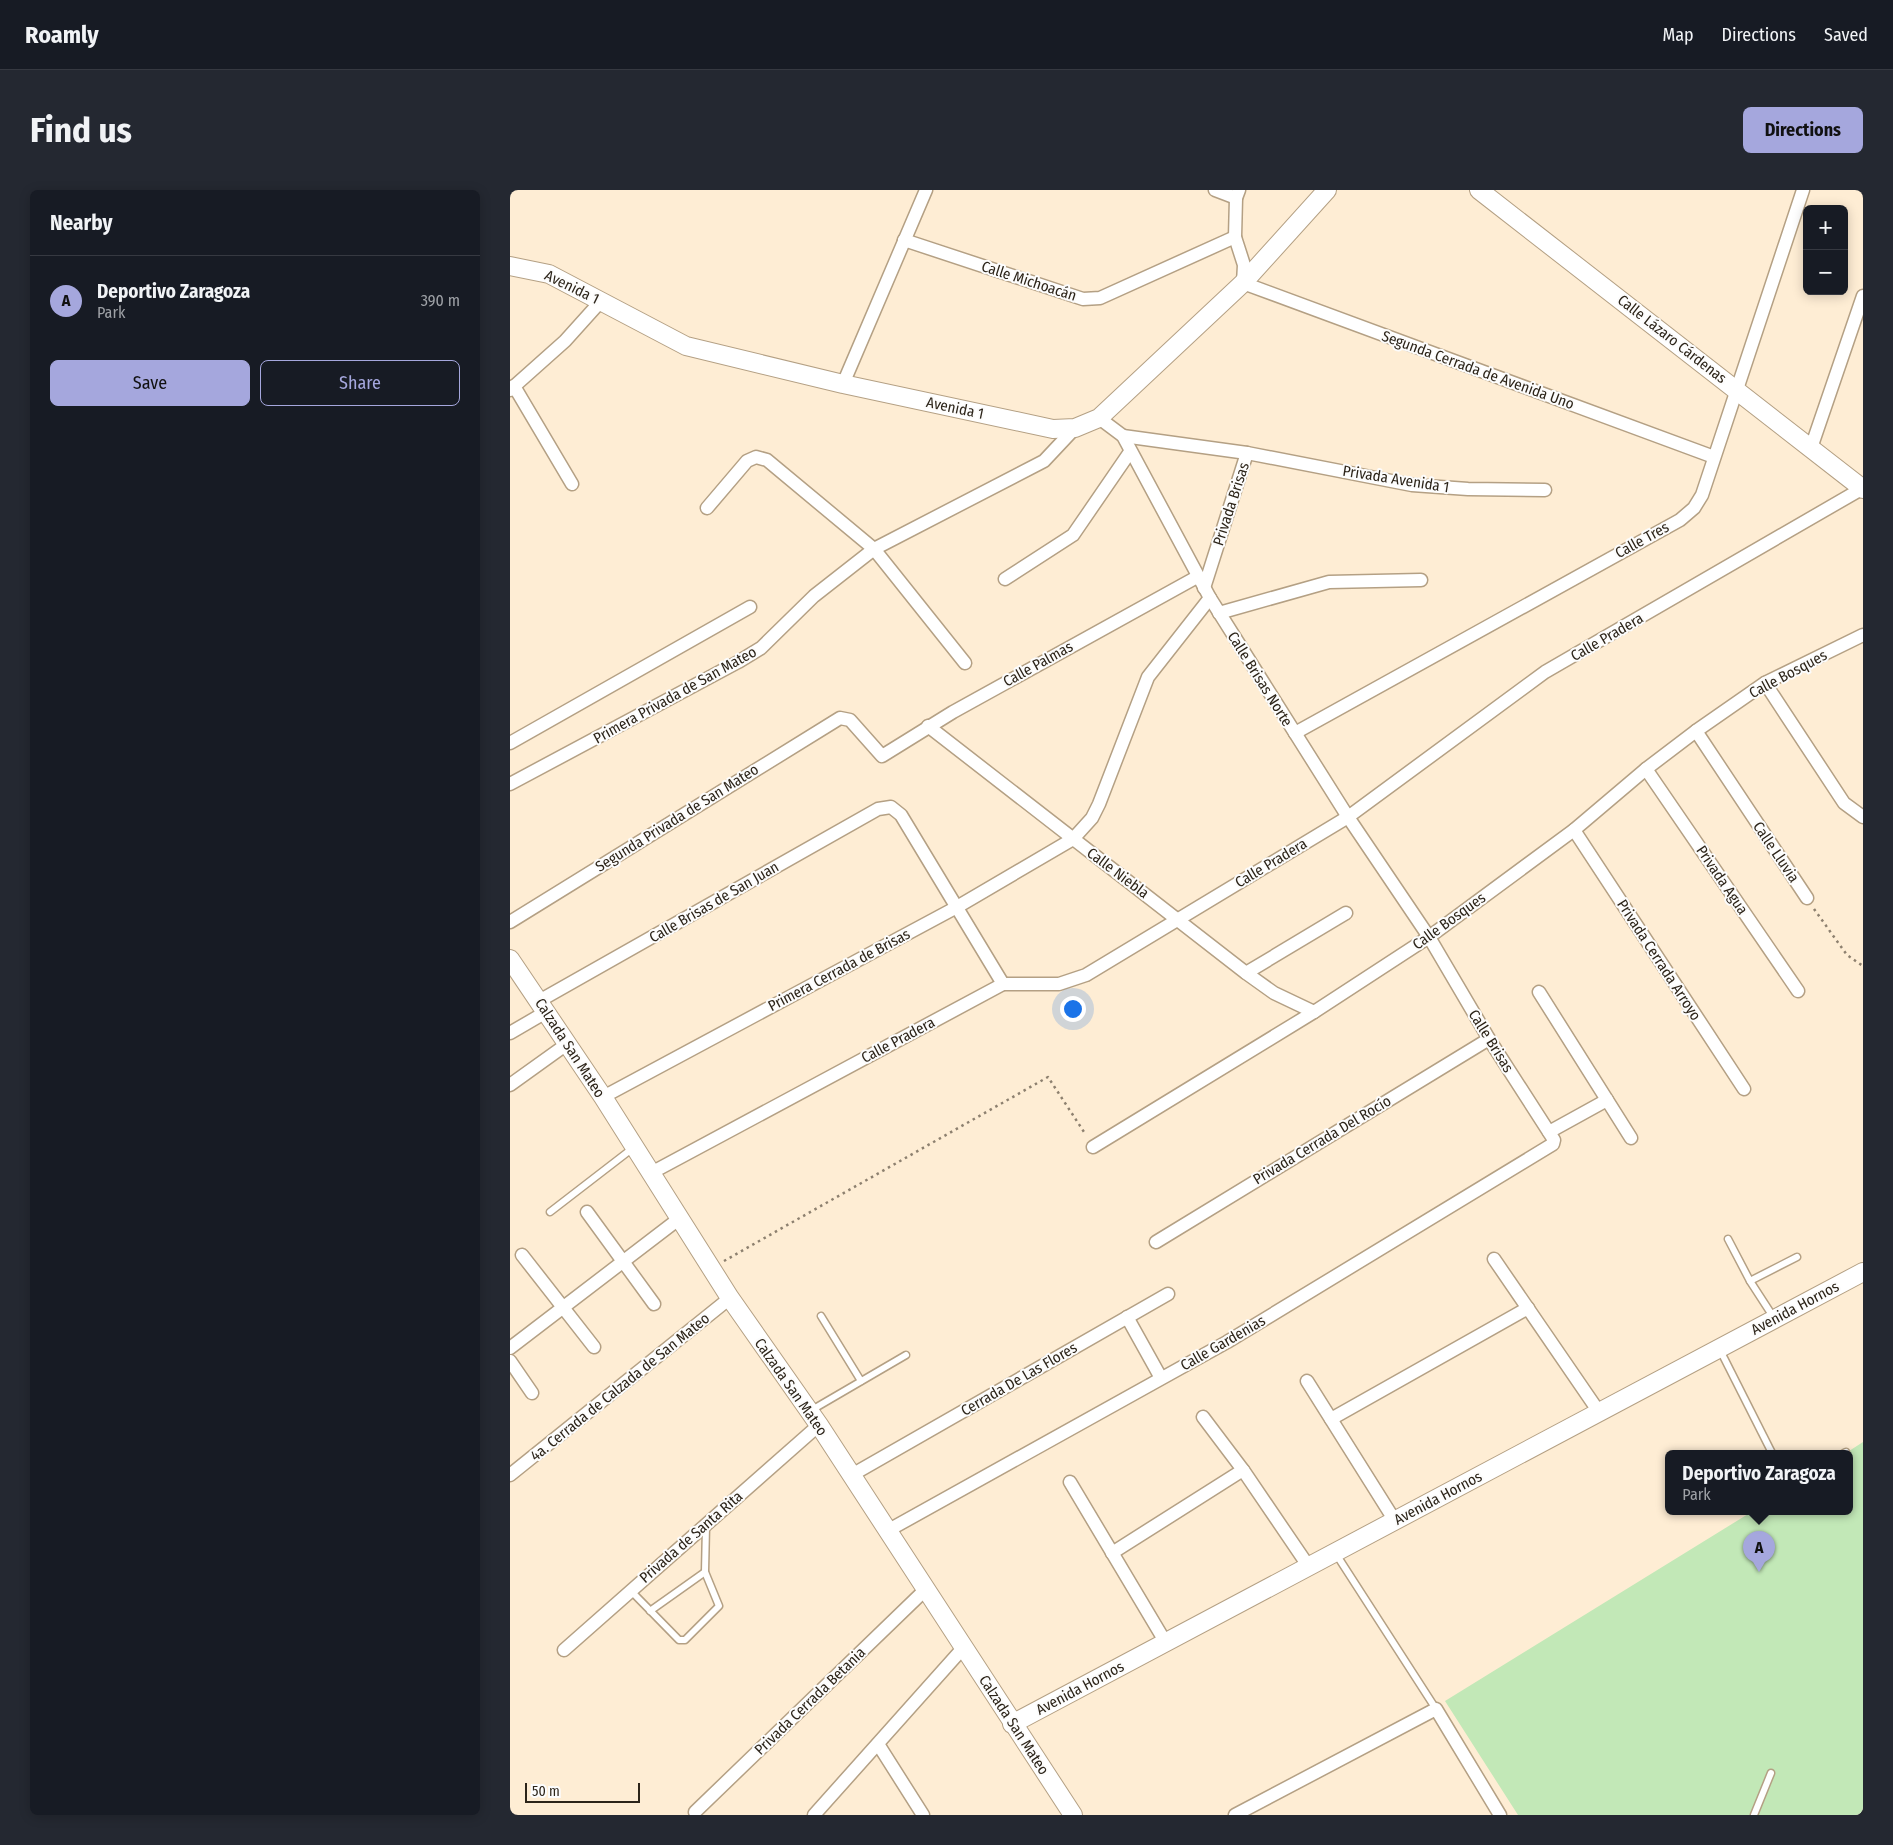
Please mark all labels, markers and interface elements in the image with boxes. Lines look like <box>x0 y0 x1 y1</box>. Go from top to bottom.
text: Roamly <box>25 21 99 49</box>
text: Map <box>1662 24 1694 46</box>
text: Directions <box>1722 24 1796 46</box>
text: Saved <box>1824 24 1868 46</box>
button: Directions <box>1743 107 1863 153</box>
text: Find us <box>30 109 132 151</box>
map controls <box>1803 205 1848 295</box>
button: + <box>1803 205 1848 250</box>
text: Nearby <box>50 210 112 236</box>
button: − <box>1803 250 1848 295</box>
street label: Calle Michoacán <box>979 257 1079 305</box>
street label: Avenida 1 <box>542 266 602 308</box>
text: Deportivo Zaragoza <box>97 280 250 303</box>
text: A <box>62 291 70 310</box>
text: 390 m <box>421 291 460 310</box>
street label: Calle Lázaro Cárdenas <box>1614 291 1730 387</box>
text: Park <box>97 303 125 322</box>
street label: Segunda Cerrada de Avenida Uno <box>1379 327 1577 413</box>
button: Save <box>50 360 250 406</box>
button: Share <box>260 360 460 406</box>
street label: Avenida 1 <box>925 393 985 423</box>
street label: Privada Brisas <box>1209 460 1253 548</box>
street label: Privada Avenida 1 <box>1341 462 1451 496</box>
street label: Calle Tres <box>1612 518 1672 562</box>
street label: Calle Pradera <box>1568 609 1646 665</box>
street label: Calle Brisas Norte <box>1224 628 1296 730</box>
street label: Calle Palmas <box>1000 637 1076 691</box>
street label: Primera Privada de San Mateo <box>590 643 760 747</box>
street label: Calle Bosques <box>1746 646 1830 702</box>
street label: Segunda Privada de San Mateo <box>592 760 762 876</box>
street label: Calle Lluvia <box>1749 818 1803 886</box>
street label: Calle Pradera <box>1232 835 1310 891</box>
street label: Privada Agua <box>1692 842 1752 918</box>
street label: Calle Niebla <box>1083 844 1153 902</box>
street label: Calle Brisas de San Juan <box>646 858 782 946</box>
street label: Calle Bosques <box>1409 889 1489 953</box>
street label: Privada Cerrada Arroyo <box>1613 896 1705 1024</box>
street label: Primera Cerrada de Brisas <box>765 925 913 1015</box>
street label: Calzada San Mateo <box>531 995 609 1101</box>
your location <box>1060 996 1086 1022</box>
street label: Calle Brisas <box>1465 1006 1517 1076</box>
street label: Calle Pradera <box>858 1013 938 1067</box>
street label: Privada Cerrada Del Rocío <box>1250 1092 1394 1188</box>
street label: Avenida Hornos <box>1748 1277 1842 1339</box>
street label: 4a. Cerrada de Calzada de San Mateo <box>527 1309 713 1465</box>
street label: Calle Gardenias <box>1177 1311 1269 1375</box>
street label: Calzada San Mateo <box>751 1335 831 1439</box>
street label: Cerrada De Las Flores <box>958 1338 1080 1420</box>
popup <box>1665 1450 1853 1515</box>
text: Deportivo Zaragoza <box>1682 1462 1836 1485</box>
street label: Avenida Hornos <box>1391 1467 1485 1529</box>
text: Park <box>1682 1485 1711 1504</box>
street label: Privada de Santa Rita <box>636 1487 746 1587</box>
pin: A <box>1743 1531 1775 1572</box>
street label: Privada Cerrada Betania <box>751 1643 869 1759</box>
street label: Avenida Hornos <box>1033 1657 1127 1719</box>
street label: Calzada San Mateo <box>975 1672 1053 1778</box>
scale bar <box>525 1780 640 1803</box>
text: 50 m <box>532 1783 560 1800</box>

